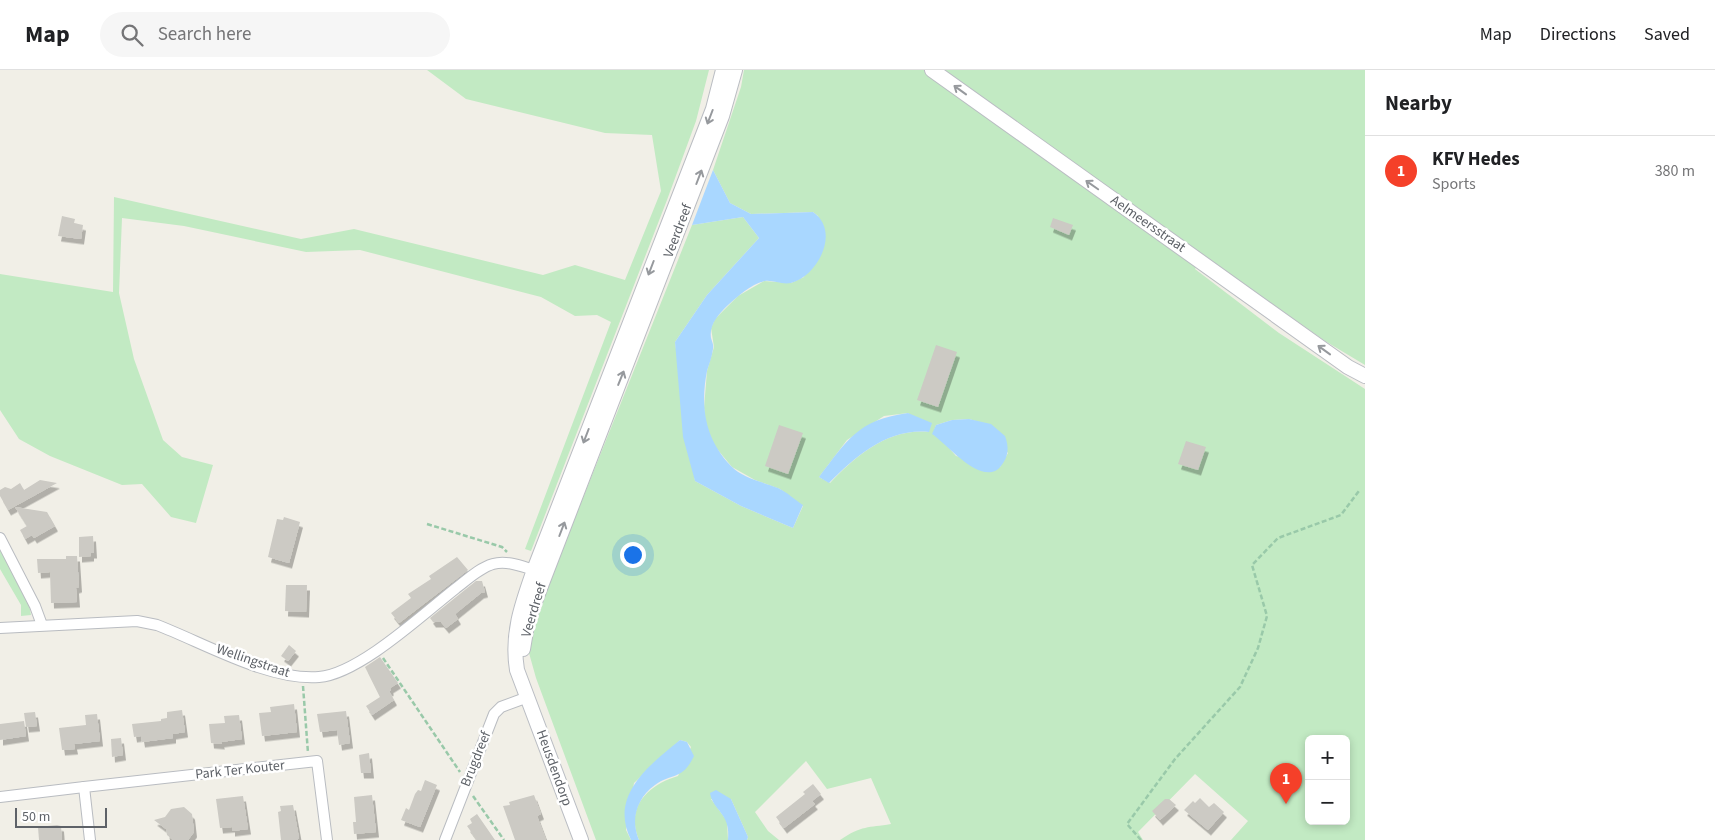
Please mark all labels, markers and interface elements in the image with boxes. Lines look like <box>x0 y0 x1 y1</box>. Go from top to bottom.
search box <box>100 12 450 57</box>
text: Map <box>25 17 70 52</box>
icon: search <box>118 21 146 49</box>
text: Search here <box>158 21 251 48</box>
text: Map <box>1480 22 1512 47</box>
text: Directions <box>1540 22 1616 47</box>
text: Saved <box>1644 22 1690 47</box>
one-way arrow <box>953 85 967 95</box>
text: Nearby <box>1385 88 1452 118</box>
one-way arrow <box>704 109 714 124</box>
text: KFV Hedes <box>1432 146 1520 173</box>
text: 1 <box>1397 160 1405 182</box>
text: 380 m <box>1655 160 1695 182</box>
one-way arrow <box>695 170 704 185</box>
text: Sports <box>1432 173 1476 195</box>
one-way arrow <box>1085 180 1099 190</box>
street label: Aelmeersstraat <box>1106 191 1190 258</box>
street label: Veerdreef <box>659 200 698 261</box>
one-way arrow <box>646 260 655 276</box>
one-way arrow <box>1317 345 1331 355</box>
one-way arrow <box>617 371 627 386</box>
one-way arrow <box>581 428 590 443</box>
one-way arrow <box>558 522 567 537</box>
your location <box>620 542 646 568</box>
street label: Veerdreef <box>516 579 552 640</box>
street label: Wellingstraat <box>213 639 293 683</box>
street label: Heusdendorp <box>531 727 577 809</box>
street label: Brugdreef <box>456 728 496 790</box>
map controls <box>1305 735 1350 825</box>
button: + <box>1305 735 1350 780</box>
street label: Park Ter Kouter <box>194 755 286 785</box>
pin: 1 <box>1270 763 1302 804</box>
button: − <box>1305 780 1350 825</box>
scale bar <box>15 805 108 828</box>
text: 50 m <box>22 807 50 827</box>

